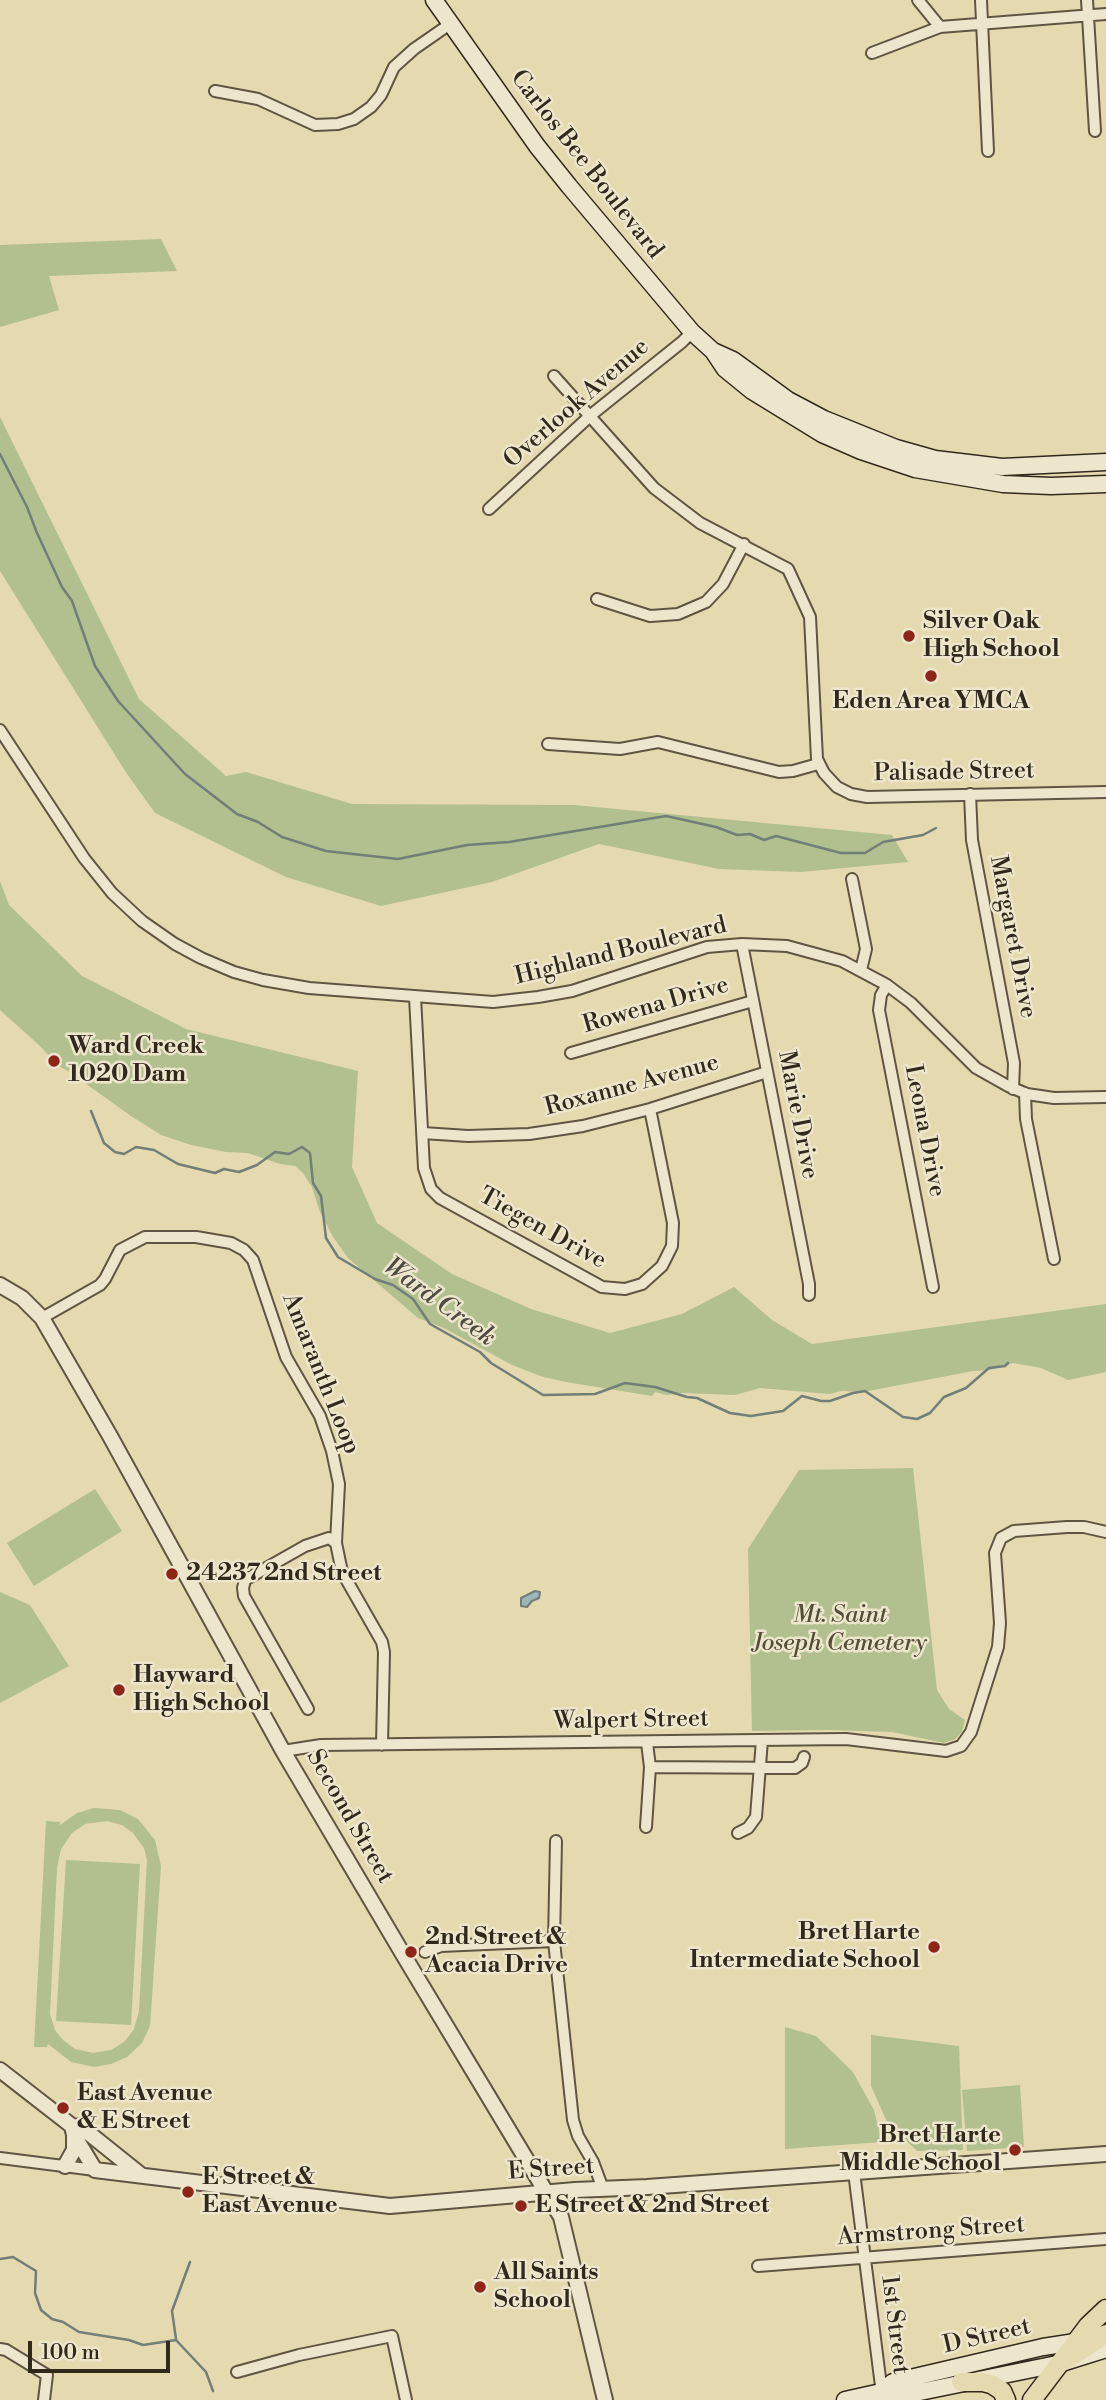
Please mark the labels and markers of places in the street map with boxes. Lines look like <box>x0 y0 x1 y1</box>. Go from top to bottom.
place label: Silver Oak High School <box>923 608 1060 664</box>
marker: Silver Oak High School <box>901 628 917 644</box>
marker: Eden Area YMCA <box>923 668 939 684</box>
place label: Eden Area YMCA <box>832 688 1030 716</box>
place label: Ward Creek 1020 Dam <box>68 1033 204 1089</box>
marker: Ward Creek 1020 Dam <box>46 1053 62 1069</box>
place label: 24237 2nd Street <box>186 1560 382 1588</box>
marker: 24237 2nd Street <box>164 1566 180 1582</box>
place label: Hayward High School <box>133 1662 270 1718</box>
marker: Hayward High School <box>111 1682 127 1698</box>
place label: Bret Harte Intermediate School <box>689 1919 920 1975</box>
place label: 2nd Street & Acacia Drive <box>425 1924 568 1980</box>
marker: Bret Harte Intermediate School <box>926 1939 942 1955</box>
marker: 2nd Street & Acacia Drive <box>403 1944 419 1960</box>
place label: East Avenue & E Street <box>77 2080 213 2136</box>
marker: East Avenue & E Street <box>55 2100 71 2116</box>
place label: Bret Harte Middle School <box>839 2122 1001 2178</box>
marker: Bret Harte Middle School <box>1007 2142 1023 2158</box>
place label: E Street & East Avenue <box>202 2164 338 2220</box>
marker: E Street & East Avenue <box>180 2184 196 2200</box>
place label: E Street & 2nd Street <box>535 2192 769 2220</box>
marker: E Street & 2nd Street <box>513 2198 529 2214</box>
place label: All Saints School <box>494 2259 599 2315</box>
marker: All Saints School <box>472 2279 488 2295</box>

